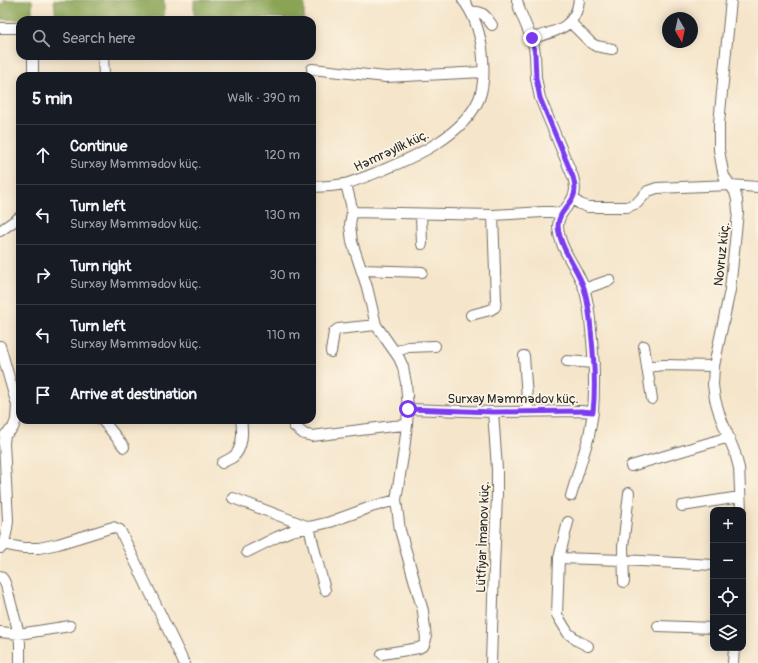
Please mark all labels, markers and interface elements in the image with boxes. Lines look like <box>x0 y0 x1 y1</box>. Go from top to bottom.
north arrow <box>662 12 698 48</box>
search box <box>16 16 316 60</box>
icon: search <box>30 27 52 49</box>
text: Search here <box>62 29 135 48</box>
route end <box>523 29 541 47</box>
text: 5 min <box>32 88 72 109</box>
text: Walk · 390 m <box>227 90 300 106</box>
street label: Həmrəylik küç. <box>351 127 431 175</box>
text: Continue <box>70 137 128 156</box>
icon: ahead <box>32 144 54 166</box>
text: 120 m <box>264 147 300 163</box>
text: Surxay Məmmədov küç. <box>70 156 201 172</box>
text: Turn left <box>70 197 126 216</box>
icon: left <box>32 204 54 226</box>
text: 130 m <box>264 207 300 223</box>
text: Surxay Məmmədov küç. <box>70 216 201 232</box>
street label: Novruz küç. <box>711 221 733 287</box>
text: Turn right <box>70 257 131 276</box>
icon: right <box>32 264 54 286</box>
text: 30 m <box>270 267 300 283</box>
text: Surxay Məmmədov küç. <box>70 276 201 292</box>
text: Turn left <box>70 317 126 336</box>
icon: left <box>32 324 54 346</box>
text: 110 m <box>267 327 300 343</box>
text: Surxay Məmmədov küç. <box>70 336 201 352</box>
icon: arrive <box>32 384 54 406</box>
text: Arrive at destination <box>70 385 197 404</box>
street label: Surxay Məmmədov küç. <box>447 391 579 407</box>
route start <box>399 400 417 418</box>
street label: Lütfiyar İmanov küç. <box>473 481 493 593</box>
map controls <box>710 507 746 651</box>
button: + <box>710 507 746 543</box>
button: − <box>710 543 746 579</box>
button: locate <box>710 579 746 615</box>
button: layers <box>710 615 746 651</box>

